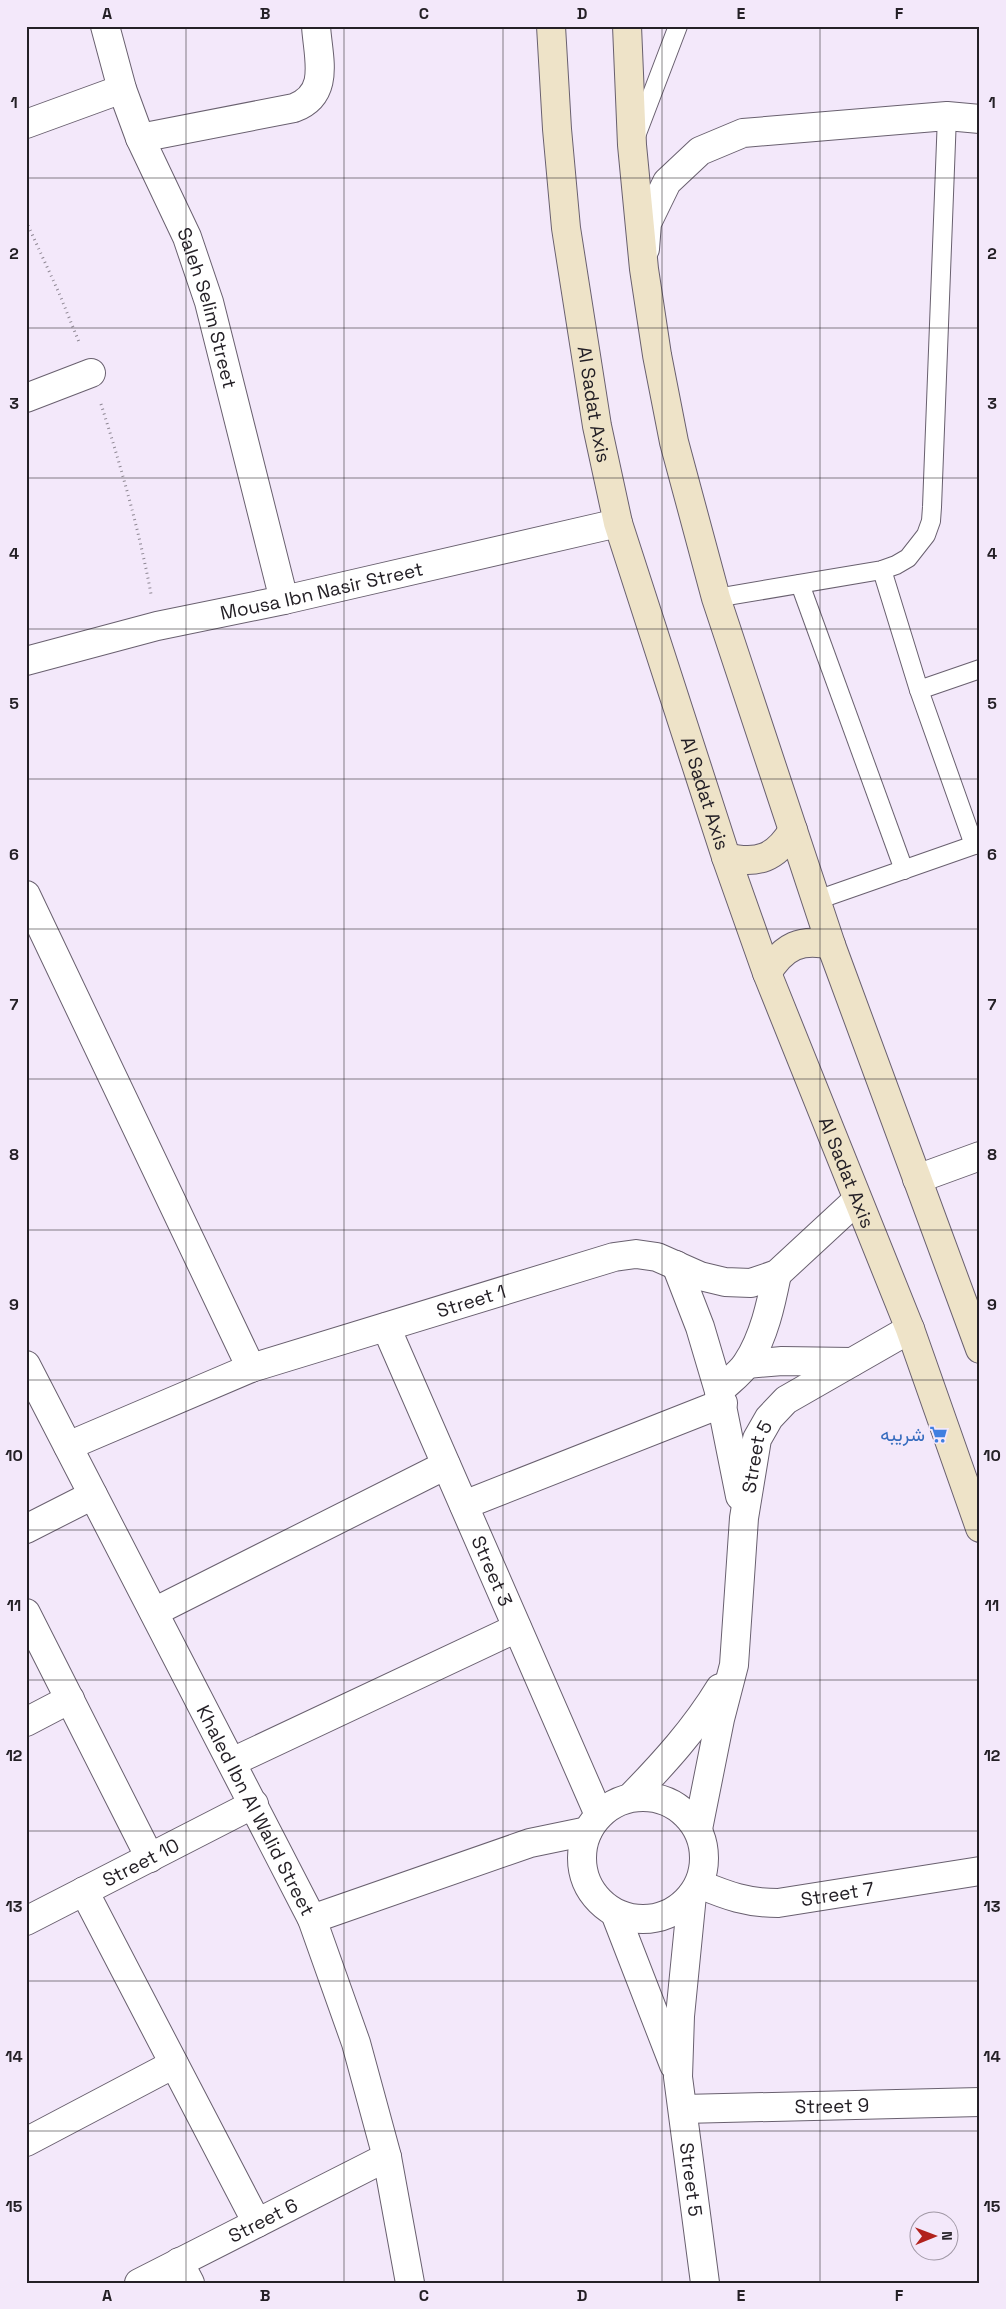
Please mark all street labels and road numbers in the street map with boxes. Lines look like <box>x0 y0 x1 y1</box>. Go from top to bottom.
street label: Saleh Selim Street <box>172 223 243 391</box>
street label: Al Sadat Axis <box>572 344 617 465</box>
street label: Mousa Ibn Nasir Street <box>218 556 426 625</box>
street label: Al Sadat Axis <box>675 733 735 853</box>
street label: Al Sadat Axis <box>813 1113 881 1232</box>
street label: Street 1 <box>433 1278 509 1323</box>
street label: Street 5 <box>736 1416 778 1495</box>
street label: Street 3 <box>466 1532 519 1610</box>
street label: Khaled Ibn Al Walid Street <box>191 1701 321 1920</box>
street label: Street 10 <box>98 1832 183 1892</box>
street label: Street 7 <box>799 1875 876 1912</box>
street label: Street 9 <box>794 2092 870 2119</box>
street label: Street 5 <box>674 2141 709 2218</box>
street label: Street 6 <box>224 2192 302 2248</box>

